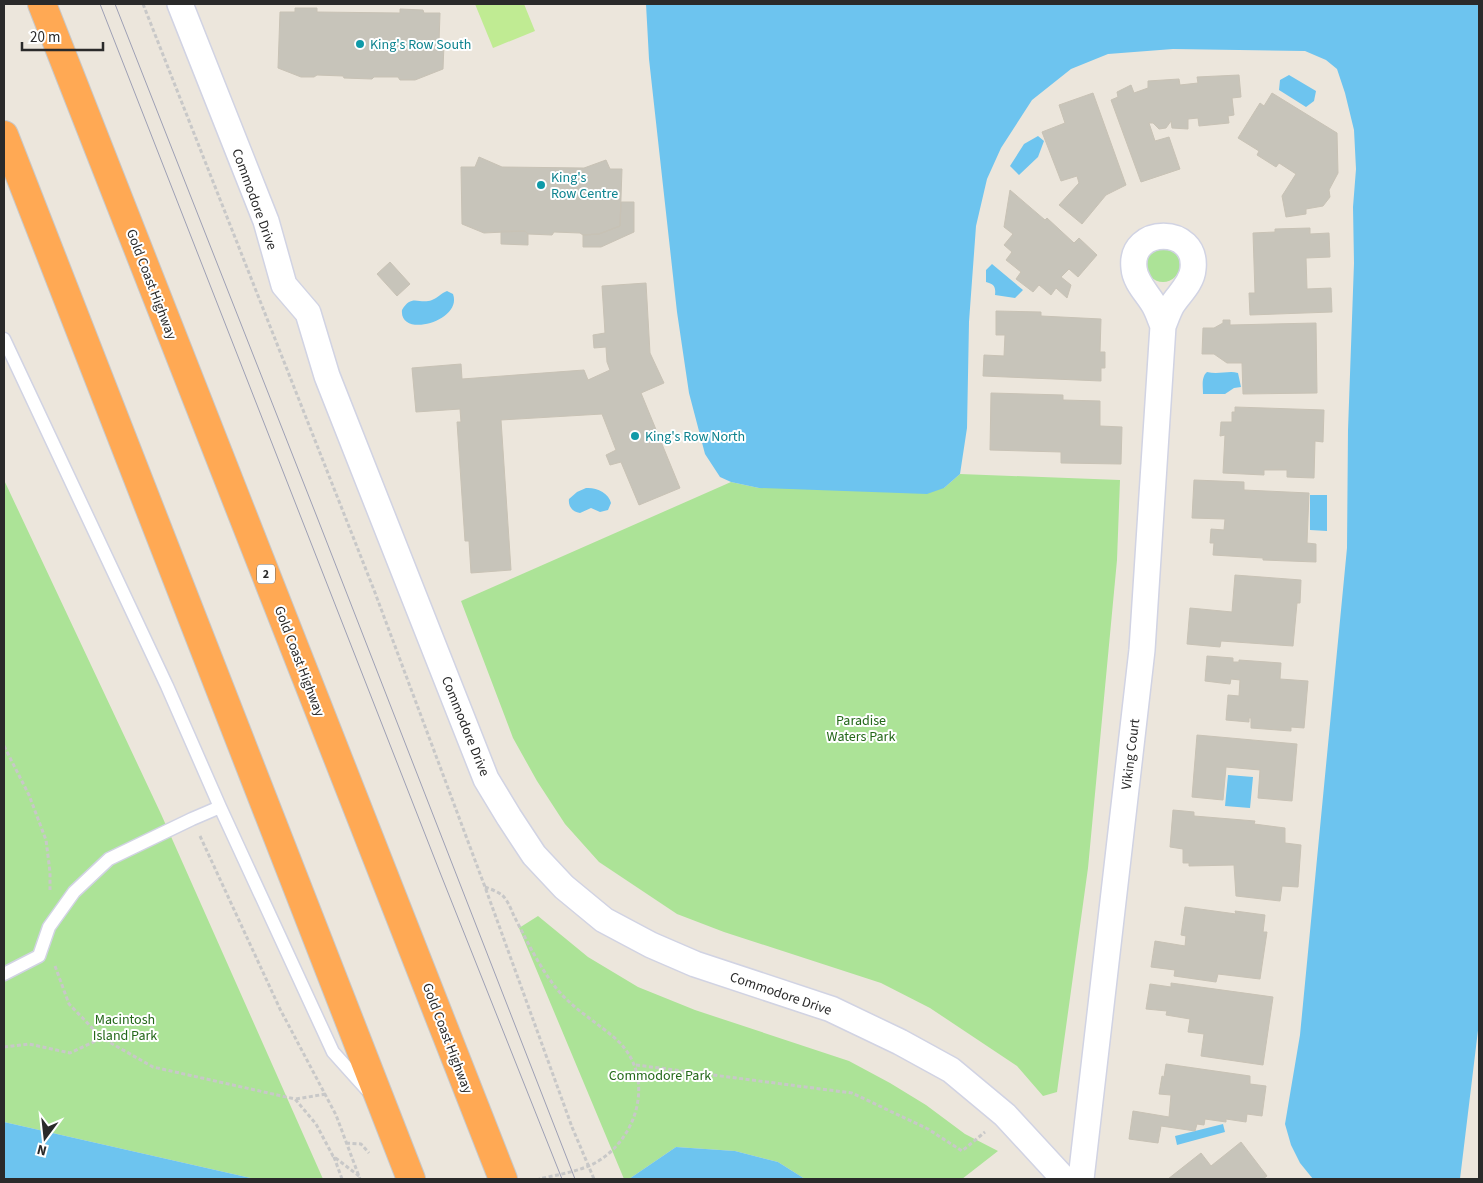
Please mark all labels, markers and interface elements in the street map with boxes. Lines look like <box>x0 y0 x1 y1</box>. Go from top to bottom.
scale bar <box>22 20 104 52</box>
text: 20 m <box>30 27 60 48</box>
place label: King's Row South <box>370 35 471 55</box>
marker: King's Row South <box>354 38 366 50</box>
street label: Commodore Drive <box>226 146 282 253</box>
place label: King's Row Centre <box>551 168 618 204</box>
marker: King's Row Centre <box>535 179 547 191</box>
street label: Gold Coast Highway <box>121 226 181 343</box>
place label: King's Row North <box>645 427 745 447</box>
marker: King's Row North <box>629 430 641 442</box>
road number: 2 <box>257 564 275 584</box>
street label: Gold Coast Highway <box>269 603 329 720</box>
street label: Commodore Drive <box>436 673 494 780</box>
park label: Paradise Waters Park <box>827 711 895 747</box>
street label: Viking Court <box>1117 717 1145 791</box>
street label: Commodore Drive <box>727 967 834 1021</box>
street label: Gold Coast Highway <box>417 980 477 1097</box>
park label: Macintosh Island Park <box>93 1010 157 1046</box>
park label: Commodore Park <box>609 1066 711 1086</box>
north arrow <box>20 1113 70 1163</box>
text: N <box>35 1139 49 1160</box>

